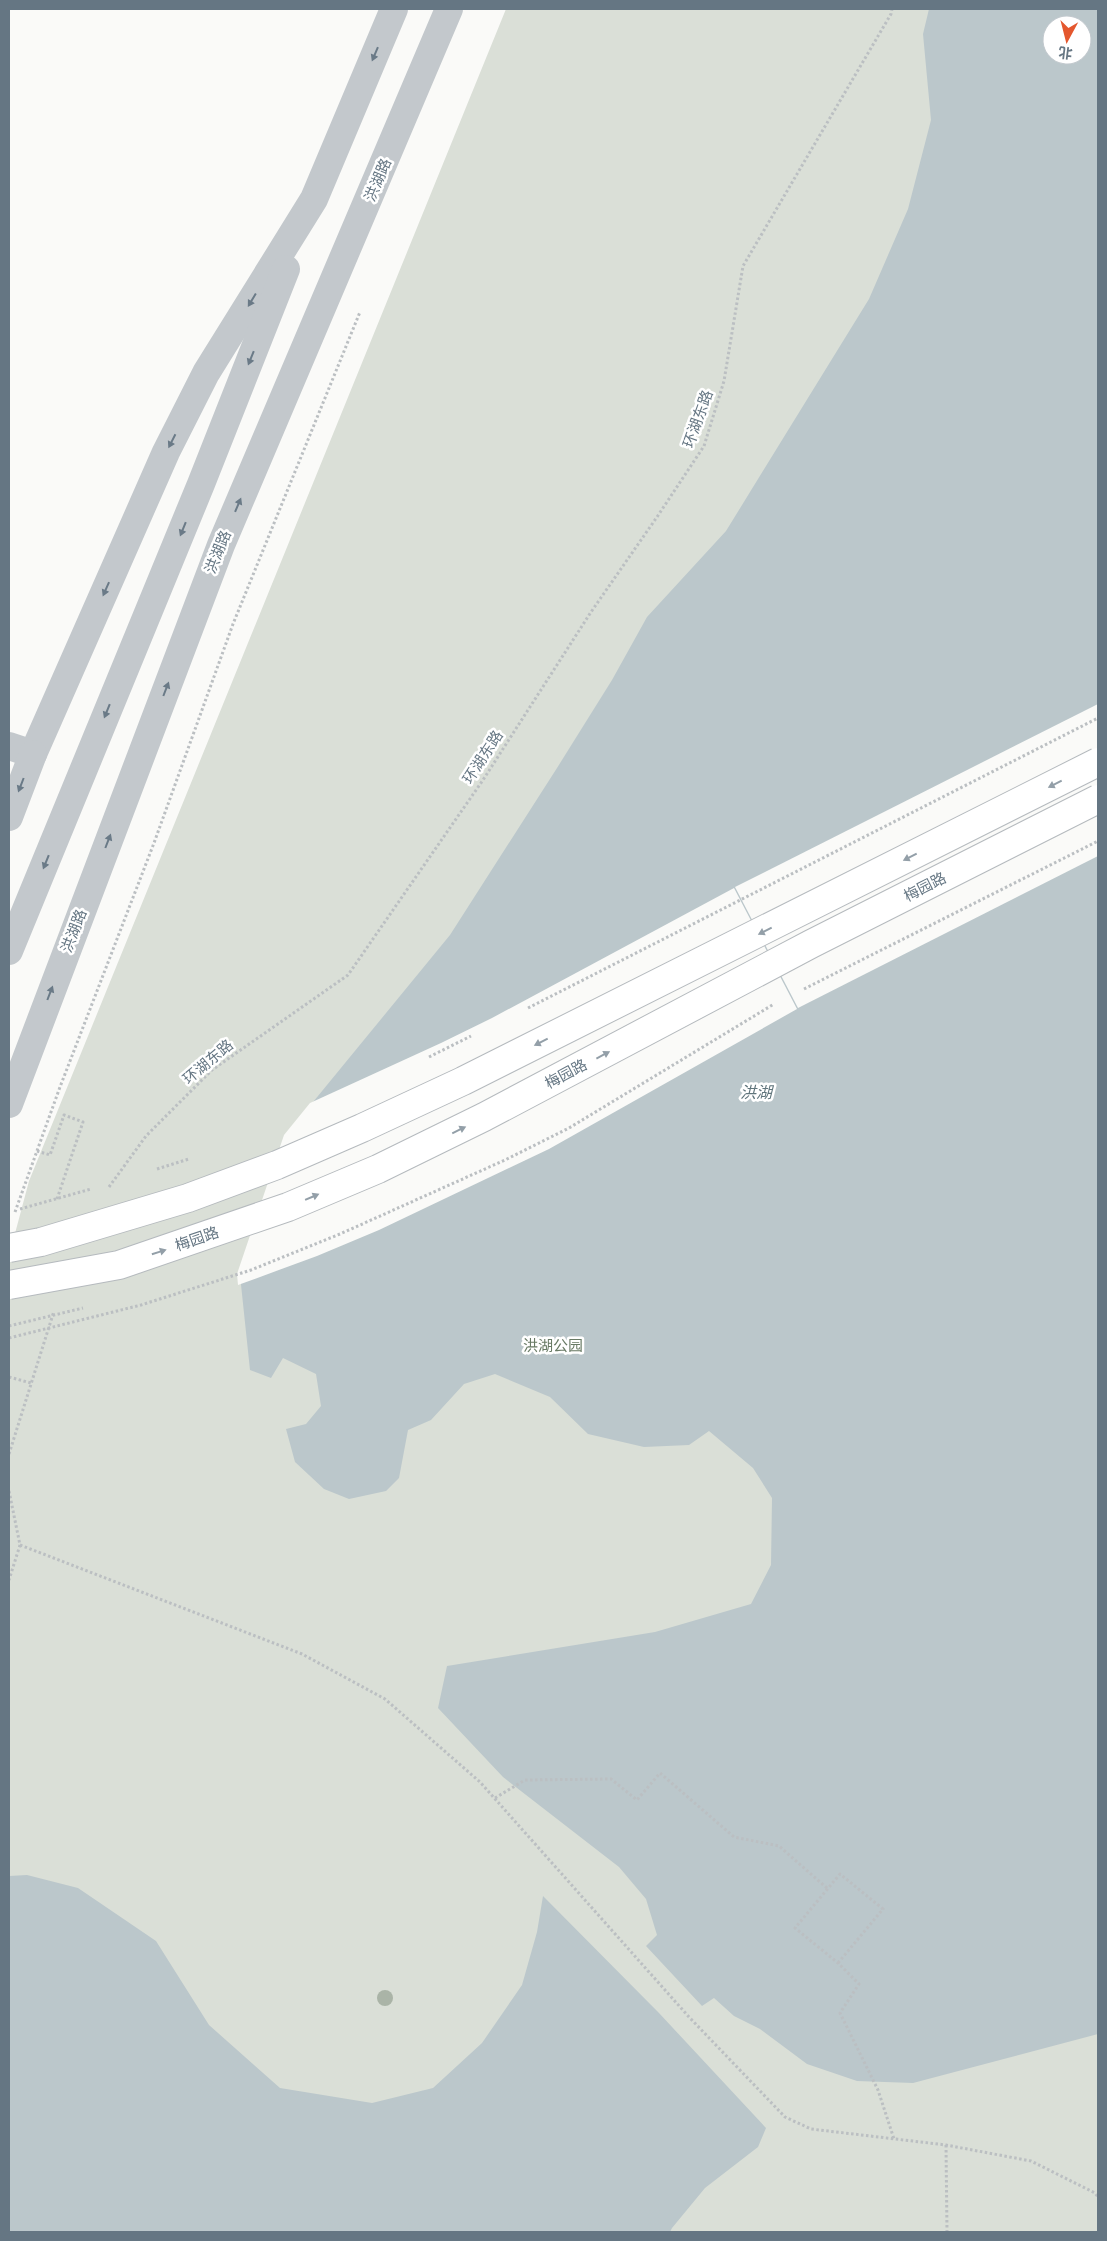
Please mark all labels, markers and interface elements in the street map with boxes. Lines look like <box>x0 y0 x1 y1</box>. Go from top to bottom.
north arrow <box>1042 15 1092 65</box>
text: 北 <box>1057 44 1073 62</box>
one-way arrow <box>370 47 378 61</box>
street label: 洪湖路 <box>361 156 395 204</box>
one-way arrow <box>247 293 257 306</box>
one-way arrow <box>247 351 255 366</box>
street label: 环湖东路 <box>679 388 717 450</box>
one-way arrow <box>168 434 176 448</box>
one-way arrow <box>234 498 242 512</box>
one-way arrow <box>178 522 186 536</box>
street label: 洪湖路 <box>201 528 235 576</box>
one-way arrow <box>101 582 109 596</box>
one-way arrow <box>162 681 170 696</box>
one-way arrow <box>103 704 111 718</box>
street label: 环湖东路 <box>459 727 507 787</box>
one-way arrow <box>17 778 25 793</box>
one-way arrow <box>1048 780 1062 788</box>
one-way arrow <box>104 833 112 848</box>
one-way arrow <box>903 853 917 861</box>
one-way arrow <box>41 855 49 869</box>
street label: 梅园路 <box>901 869 949 905</box>
street label: 洪湖路 <box>58 907 90 955</box>
one-way arrow <box>758 927 772 935</box>
one-way arrow <box>47 986 55 1000</box>
street label: 环湖东路 <box>179 1036 237 1088</box>
one-way arrow <box>534 1038 548 1046</box>
one-way arrow <box>596 1051 611 1059</box>
street label: 梅园路 <box>542 1055 590 1093</box>
water label: 洪湖 <box>740 1083 775 1102</box>
one-way arrow <box>452 1125 466 1133</box>
one-way arrow <box>305 1193 319 1201</box>
street label: 梅园路 <box>173 1223 221 1255</box>
one-way arrow <box>151 1248 166 1255</box>
park label: 洪湖公园 <box>523 1337 583 1355</box>

